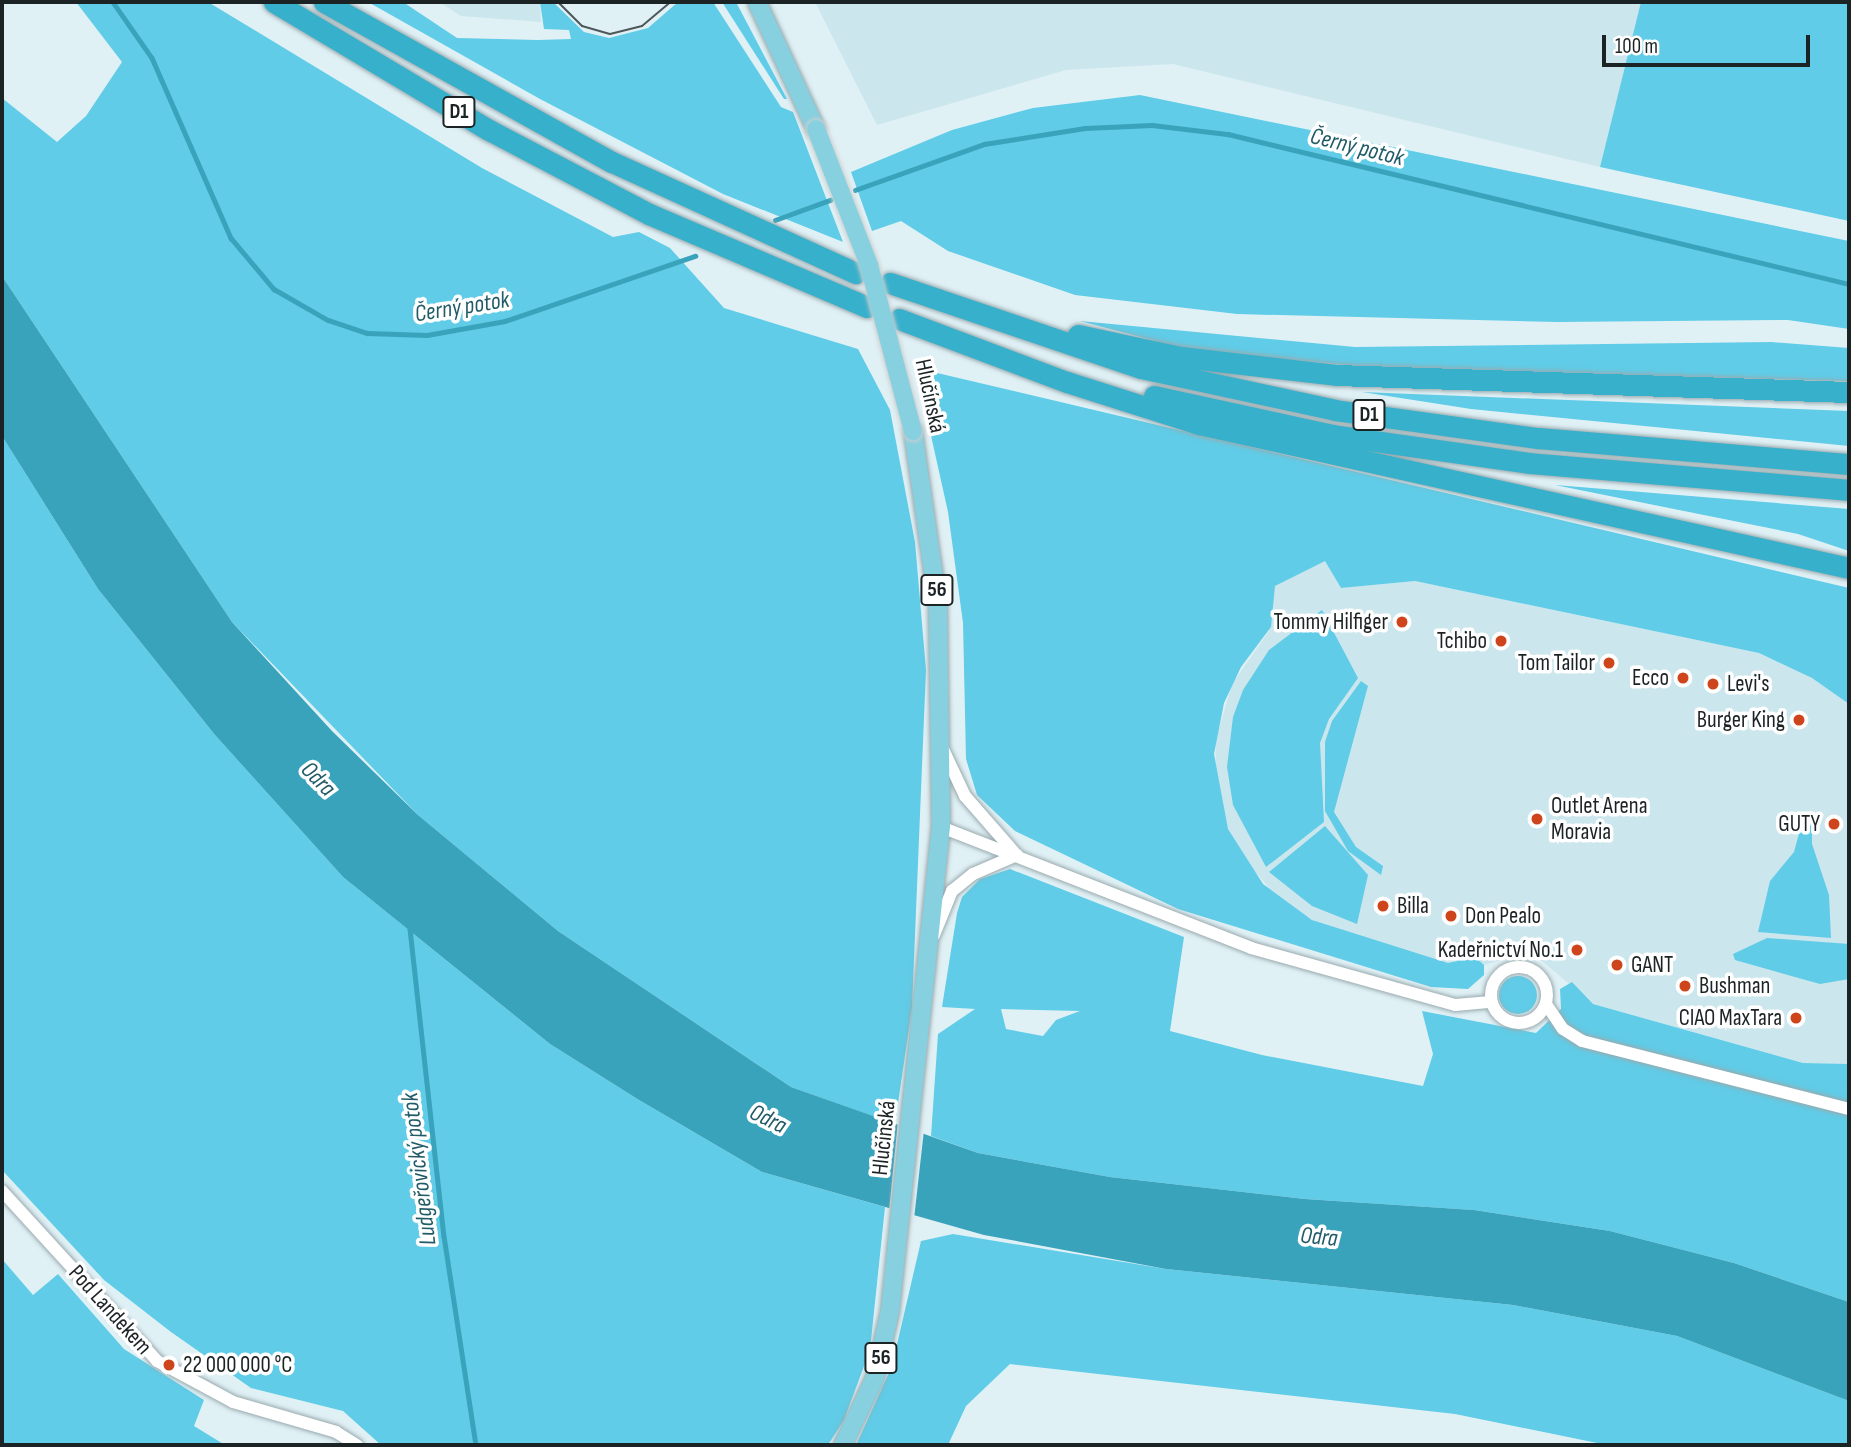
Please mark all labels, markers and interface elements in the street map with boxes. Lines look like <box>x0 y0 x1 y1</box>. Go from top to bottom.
scale bar <box>1606 21 1814 65</box>
text: 100 m <box>1615 34 1658 59</box>
road number: D1 <box>442 94 476 130</box>
water label: Černý potok <box>1307 121 1407 173</box>
water label: Černý potok <box>413 285 511 329</box>
street label: Hlučínská <box>909 357 951 435</box>
road number: D1 <box>1352 398 1386 432</box>
road number: 56 <box>920 572 954 608</box>
place label: Tommy Hilfiger <box>1273 608 1388 636</box>
marker: Tommy Hilfiger <box>1394 614 1410 630</box>
place label: Tchibo <box>1437 627 1487 655</box>
marker: Tchibo <box>1493 633 1509 649</box>
place label: Tom Tailor <box>1518 649 1595 677</box>
marker: Tom Tailor <box>1601 655 1617 671</box>
place label: Ecco <box>1632 664 1669 692</box>
marker: Ecco <box>1675 670 1691 686</box>
place label: Levi's <box>1727 670 1769 698</box>
marker: Levi's <box>1705 676 1721 692</box>
place label: Burger King <box>1697 706 1785 734</box>
marker: Burger King <box>1791 712 1807 728</box>
water label: Odra <box>295 756 341 802</box>
place label: Outlet Arena Moravia <box>1551 792 1648 846</box>
place label: GUTY <box>1778 810 1820 838</box>
marker: Outlet Arena Moravia <box>1529 811 1545 827</box>
marker: GUTY <box>1826 816 1842 832</box>
place label: Billa <box>1397 892 1429 920</box>
marker: Billa <box>1375 898 1391 914</box>
place label: Don Pealo <box>1465 902 1541 930</box>
marker: Don Pealo <box>1443 908 1459 924</box>
place label: Kadeřnictví No.1 <box>1438 936 1563 964</box>
marker: Kadeřnictví No.1 <box>1569 942 1585 958</box>
place label: GANT <box>1631 951 1673 979</box>
marker: GANT <box>1609 957 1625 973</box>
place label: Bushman <box>1699 972 1770 1000</box>
marker: Bushman <box>1677 978 1693 994</box>
place label: CIAO MaxTara <box>1679 1004 1782 1032</box>
marker: CIAO MaxTara <box>1788 1010 1804 1026</box>
water label: Ludgeřovický potok <box>395 1091 443 1247</box>
water label: Odra <box>745 1098 791 1140</box>
street label: Hlučínská <box>866 1099 902 1177</box>
water label: Odra <box>1299 1221 1339 1253</box>
street label: Pod Landekem <box>63 1260 157 1360</box>
road number: 56 <box>864 1340 898 1376</box>
place label: 22 000 000 °C <box>183 1351 293 1379</box>
marker: 22 000 000 °C <box>161 1357 177 1373</box>

